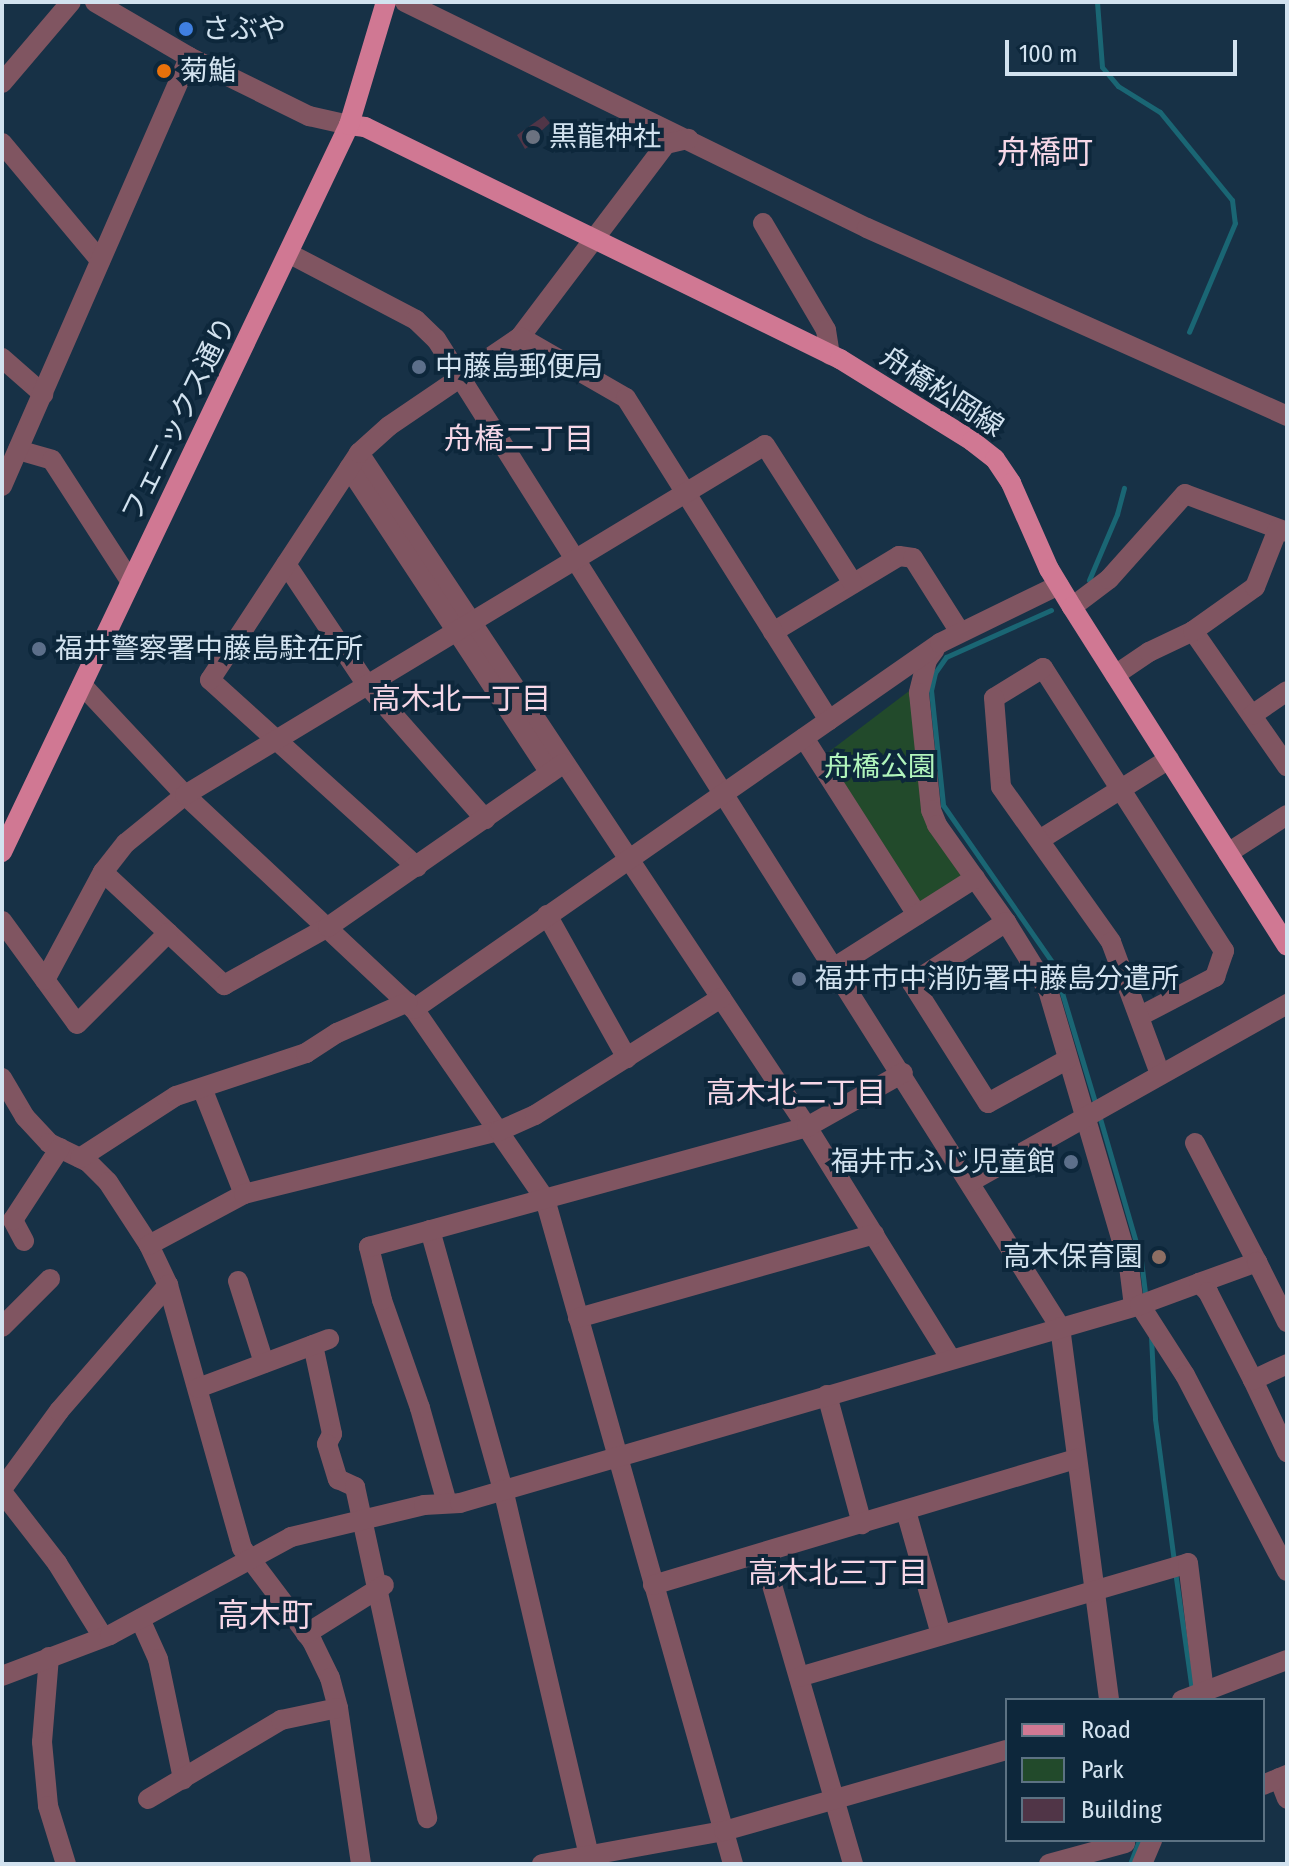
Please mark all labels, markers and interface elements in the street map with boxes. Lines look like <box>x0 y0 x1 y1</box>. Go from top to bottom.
place label: さぶや <box>202 12 286 46</box>
marker: さぶや <box>177 20 195 38</box>
scale bar <box>1009 24 1241 74</box>
text: 100 m <box>1019 40 1077 68</box>
place label: 菊鮨 <box>180 54 236 88</box>
marker: 菊鮨 <box>155 62 173 80</box>
place label: 黒龍神社 <box>549 120 661 154</box>
marker: 黒龍神社 <box>524 128 542 146</box>
district label: 舟橋町 <box>997 133 1093 171</box>
street label: フェニックス通り <box>115 311 243 527</box>
street label: 舟橋松岡線 <box>874 340 1010 444</box>
place label: 中藤島郵便局 <box>435 350 603 384</box>
marker: 中藤島郵便局 <box>410 358 428 376</box>
district label: 舟橋二丁目 <box>444 421 594 457</box>
place label: 福井警察署中藤島駐在所 <box>55 632 363 666</box>
marker: 福井警察署中藤島駐在所 <box>30 640 48 658</box>
district label: 高木北一丁目 <box>371 681 551 717</box>
park label: 舟橋公園 <box>824 750 936 784</box>
place label: 福井市中消防署中藤島分遣所 <box>815 962 1179 996</box>
marker: 福井市中消防署中藤島分遣所 <box>790 970 808 988</box>
district label: 高木北二丁目 <box>706 1075 886 1111</box>
place label: 福井市ふじ児童館 <box>831 1145 1055 1179</box>
marker: 福井市ふじ児童館 <box>1062 1153 1080 1171</box>
place label: 高木保育園 <box>1003 1240 1143 1274</box>
marker: 高木保育園 <box>1150 1248 1168 1266</box>
district label: 高木北三丁目 <box>748 1555 928 1591</box>
district label: 高木町 <box>217 1596 313 1634</box>
legend <box>1005 1698 1265 1842</box>
text: Road <box>1081 1716 1131 1744</box>
text: Park <box>1081 1756 1124 1784</box>
text: Building <box>1081 1796 1162 1824</box>

